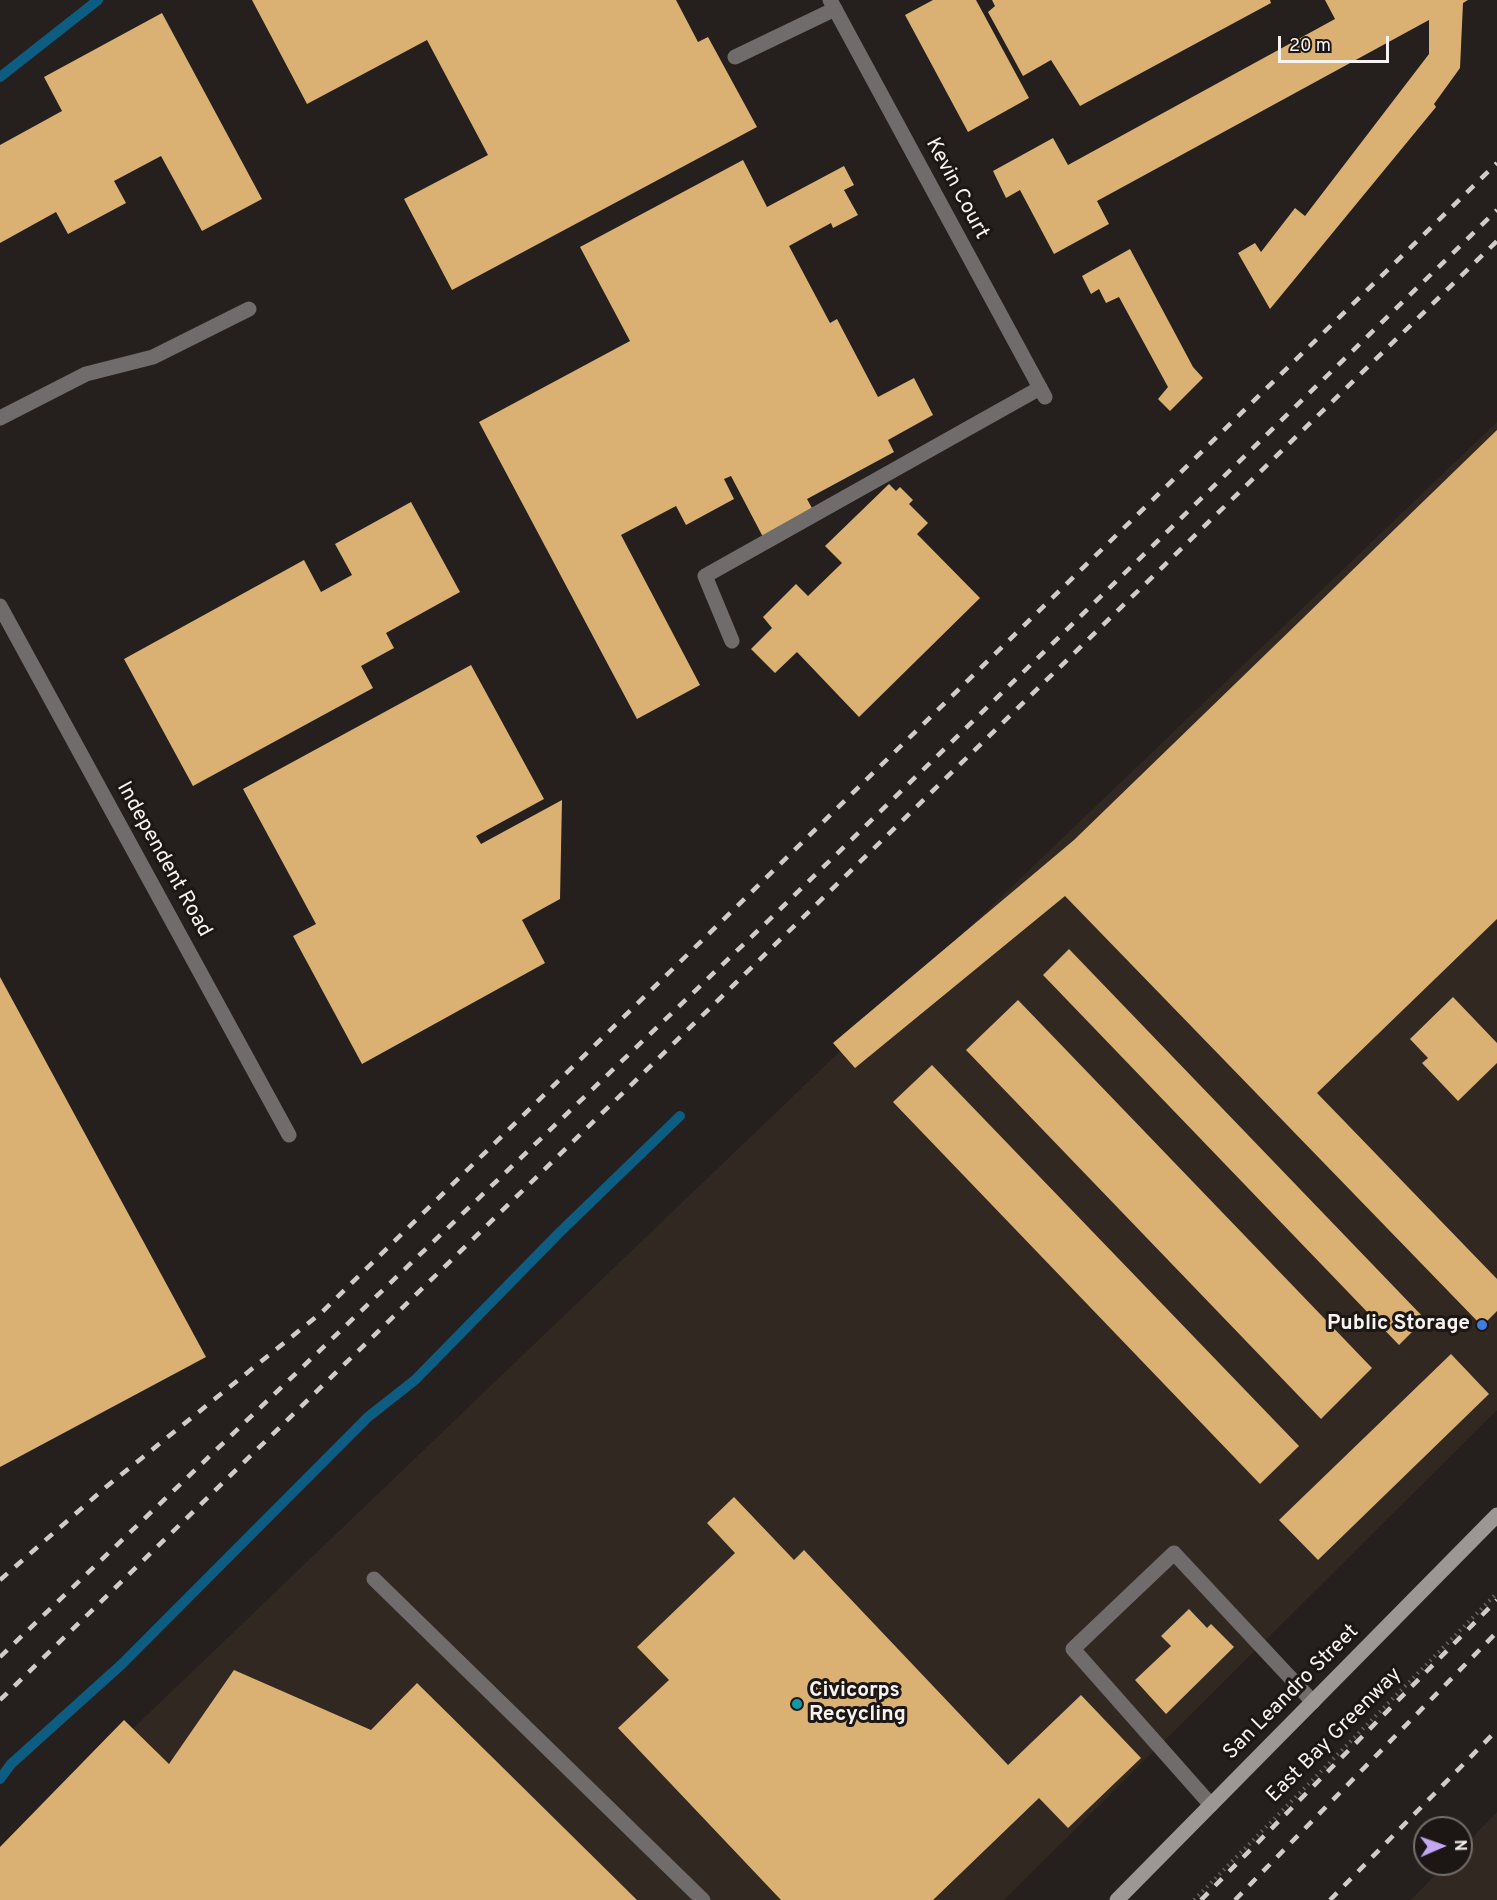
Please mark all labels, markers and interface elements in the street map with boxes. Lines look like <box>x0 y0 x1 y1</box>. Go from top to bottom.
scale bar <box>1281 24 1392 62</box>
text: 20 m <box>1289 35 1331 58</box>
street label: Kevin Court <box>919 134 993 244</box>
street label: Independent Road <box>110 778 216 942</box>
place label: Public Storage <box>1327 1312 1470 1338</box>
marker: Public Storage <box>1475 1318 1489 1332</box>
street label: San Leandro Street <box>1219 1620 1365 1766</box>
street label: East Bay Greenway <box>1262 1663 1408 1809</box>
place label: Civicorps Recycling <box>809 1679 906 1729</box>
marker: Civicorps Recycling <box>790 1697 804 1711</box>
north arrow <box>1413 1816 1473 1876</box>
text: N <box>1449 1839 1469 1852</box>

